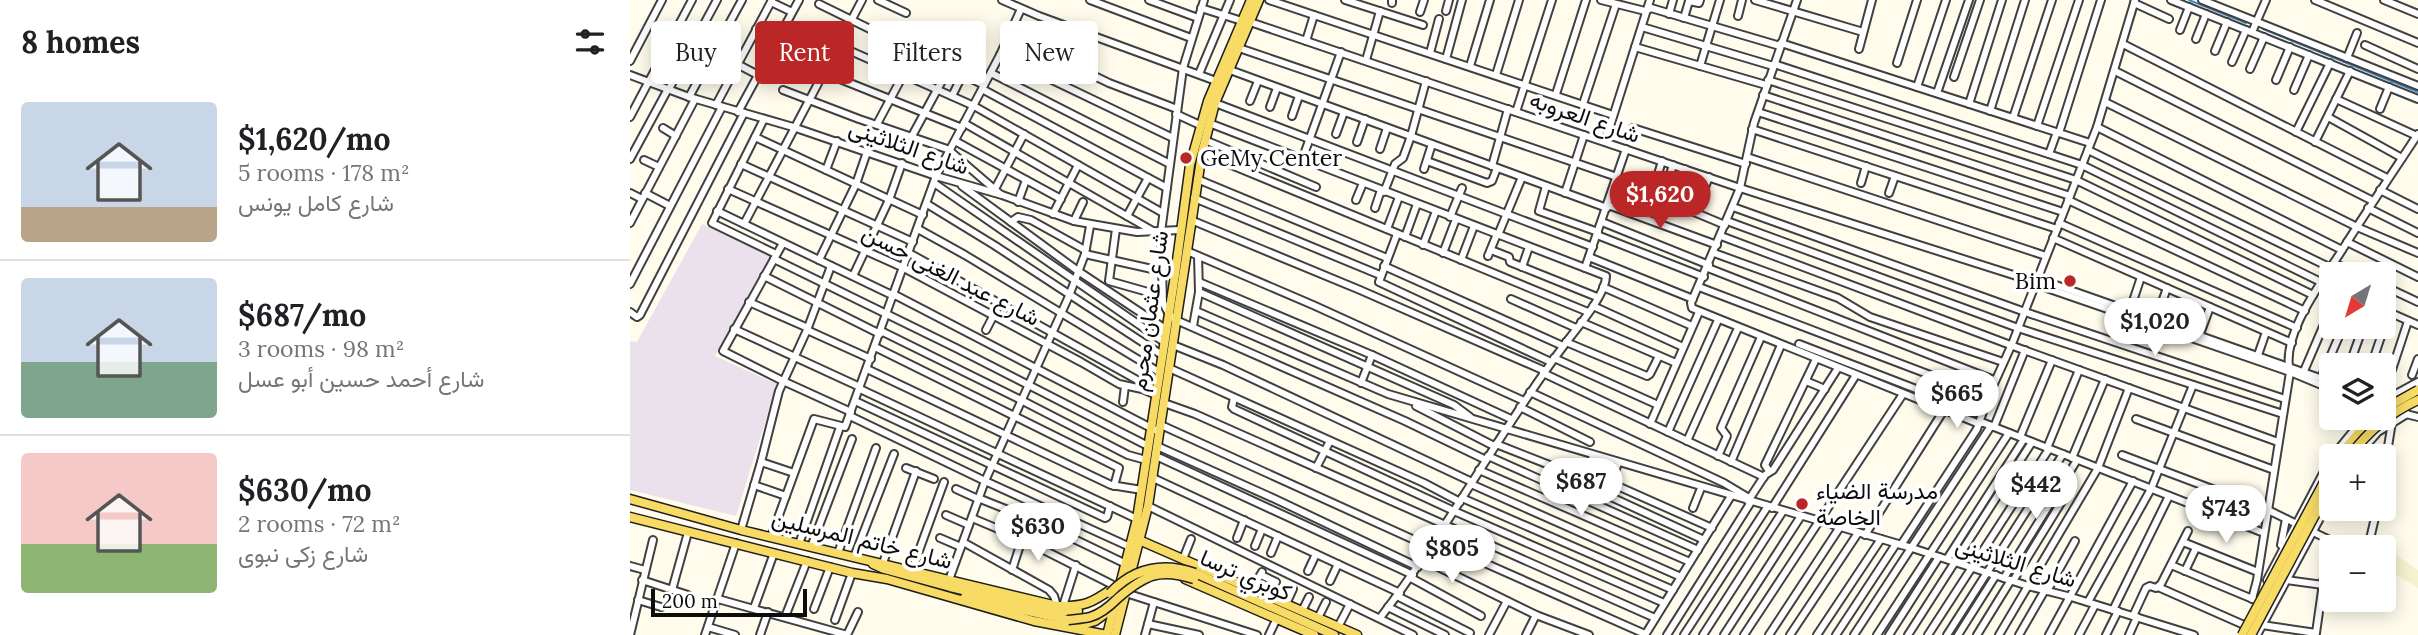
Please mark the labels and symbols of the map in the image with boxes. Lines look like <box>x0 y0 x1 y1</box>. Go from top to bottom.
street label: شارع العروبه <box>1525 84 1644 151</box>
street label: شارع الثلاثينى <box>845 112 973 182</box>
place label: GeMy Center <box>1200 143 1342 172</box>
marker: GeMy Center <box>1178 150 1194 166</box>
pin: $1,620 <box>1603 172 1717 231</box>
street label: شارع عبد الغنى حسن <box>856 217 1045 334</box>
street label: شارع عثمان محرم <box>1123 229 1176 393</box>
north arrow <box>2319 262 2396 340</box>
place label: Bim <box>2015 266 2056 295</box>
marker: Bim <box>2062 273 2078 289</box>
pin: $1,020 <box>2098 298 2212 358</box>
pin: $665 <box>1916 370 1998 430</box>
pin: $687 <box>1540 458 1622 518</box>
pin: $442 <box>1995 462 2077 521</box>
place label: مدرسة الضياء الخاصة <box>1816 476 1938 531</box>
pin: $743 <box>2185 486 2267 545</box>
marker: مدرسة الضياء الخاصة <box>1794 496 1810 512</box>
street label: شارع خاتم المرسلين <box>768 502 955 577</box>
pin: $630 <box>997 504 1079 563</box>
pin: $805 <box>1411 526 1493 585</box>
street label: شارع الثلاثينى <box>1952 529 2080 596</box>
street label: كوبري ترسا <box>1194 542 1296 611</box>
scale bar <box>651 586 807 618</box>

